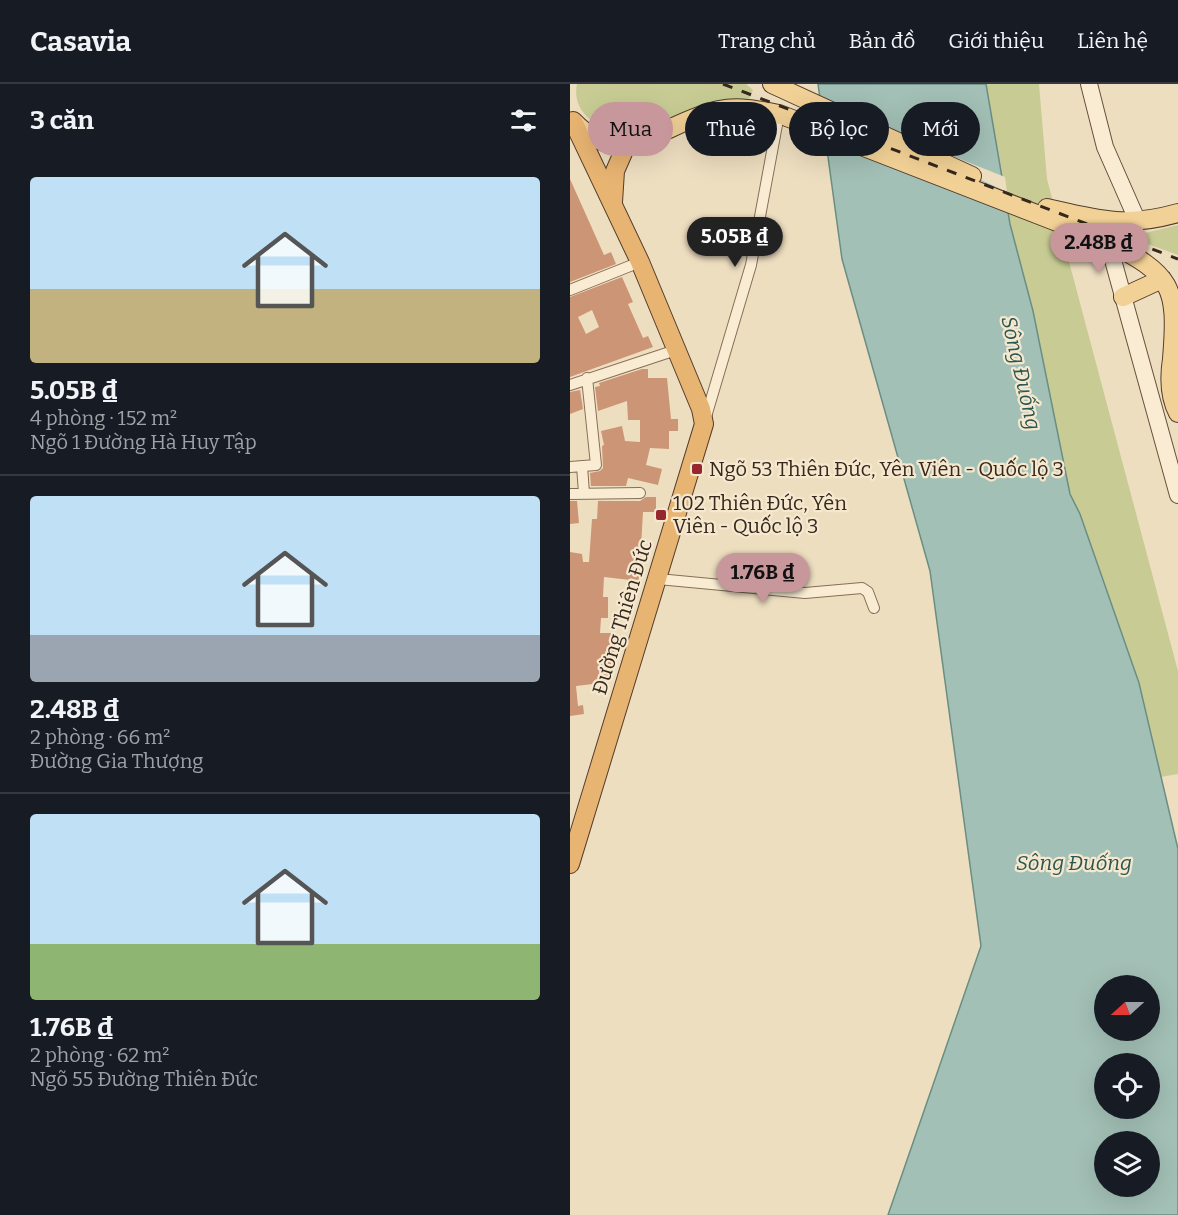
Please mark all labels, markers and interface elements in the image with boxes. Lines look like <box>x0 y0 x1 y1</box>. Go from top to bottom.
text: Casavia <box>30 25 131 58</box>
text: Trang chủ <box>718 28 816 54</box>
text: Bản đồ <box>849 28 915 54</box>
text: Giới thiệu <box>948 28 1044 54</box>
text: Liên hệ <box>1077 28 1148 54</box>
chip: Mua <box>588 102 673 156</box>
chip: Thuê <box>685 102 777 156</box>
chip: Bộ lọc <box>789 102 889 156</box>
chip: Mới <box>901 102 980 156</box>
icon: filters <box>507 104 540 137</box>
text: 3 căn <box>30 105 94 136</box>
icon: home <box>231 216 339 324</box>
pin: 5.05B ₫ <box>680 217 790 268</box>
pin: 2.48B ₫ <box>1044 223 1154 274</box>
text: 5.05B ₫ <box>701 224 769 248</box>
text: 2.48B ₫ <box>1064 230 1134 254</box>
water label: Sông Đuống <box>995 314 1047 432</box>
text: 5.05B ₫ <box>30 375 119 406</box>
text: 4 phòng · 152 m² <box>30 406 177 430</box>
text: Ngõ 1 Đường Hà Huy Tập <box>30 430 257 454</box>
place label: Ngõ 53 Thiên Đức, Yên Viên - Quốc lộ 3 <box>709 457 1064 481</box>
marker: Ngõ 53 Thiên Đức, Yên Viên - Quốc lộ 3 <box>690 462 704 476</box>
place label: 102 Thiên Đức, Yên Viên - Quốc lộ 3 <box>673 491 847 538</box>
marker: 102 Thiên Đức, Yên Viên - Quốc lộ 3 <box>654 508 668 522</box>
icon: home <box>231 535 339 643</box>
street label: Đường Thiên Đức <box>587 537 657 697</box>
pin: 1.76B ₫ <box>708 553 818 604</box>
text: 1.76B ₫ <box>731 560 795 584</box>
text: 2.48B ₫ <box>30 694 120 725</box>
text: 2 phòng · 66 m² <box>30 725 170 749</box>
text: Đường Gia Thượng <box>30 749 204 773</box>
water label: Sông Đuống <box>1016 850 1132 876</box>
icon: home <box>231 853 339 961</box>
north arrow <box>1094 975 1160 1041</box>
map controls <box>1094 975 1160 1197</box>
text: 1.76B ₫ <box>30 1012 114 1043</box>
text: 2 phòng · 62 m² <box>30 1043 169 1067</box>
button: locate <box>1094 1053 1160 1119</box>
text: Ngõ 55 Đường Thiên Đức <box>30 1067 258 1091</box>
button: layers <box>1094 1131 1160 1197</box>

